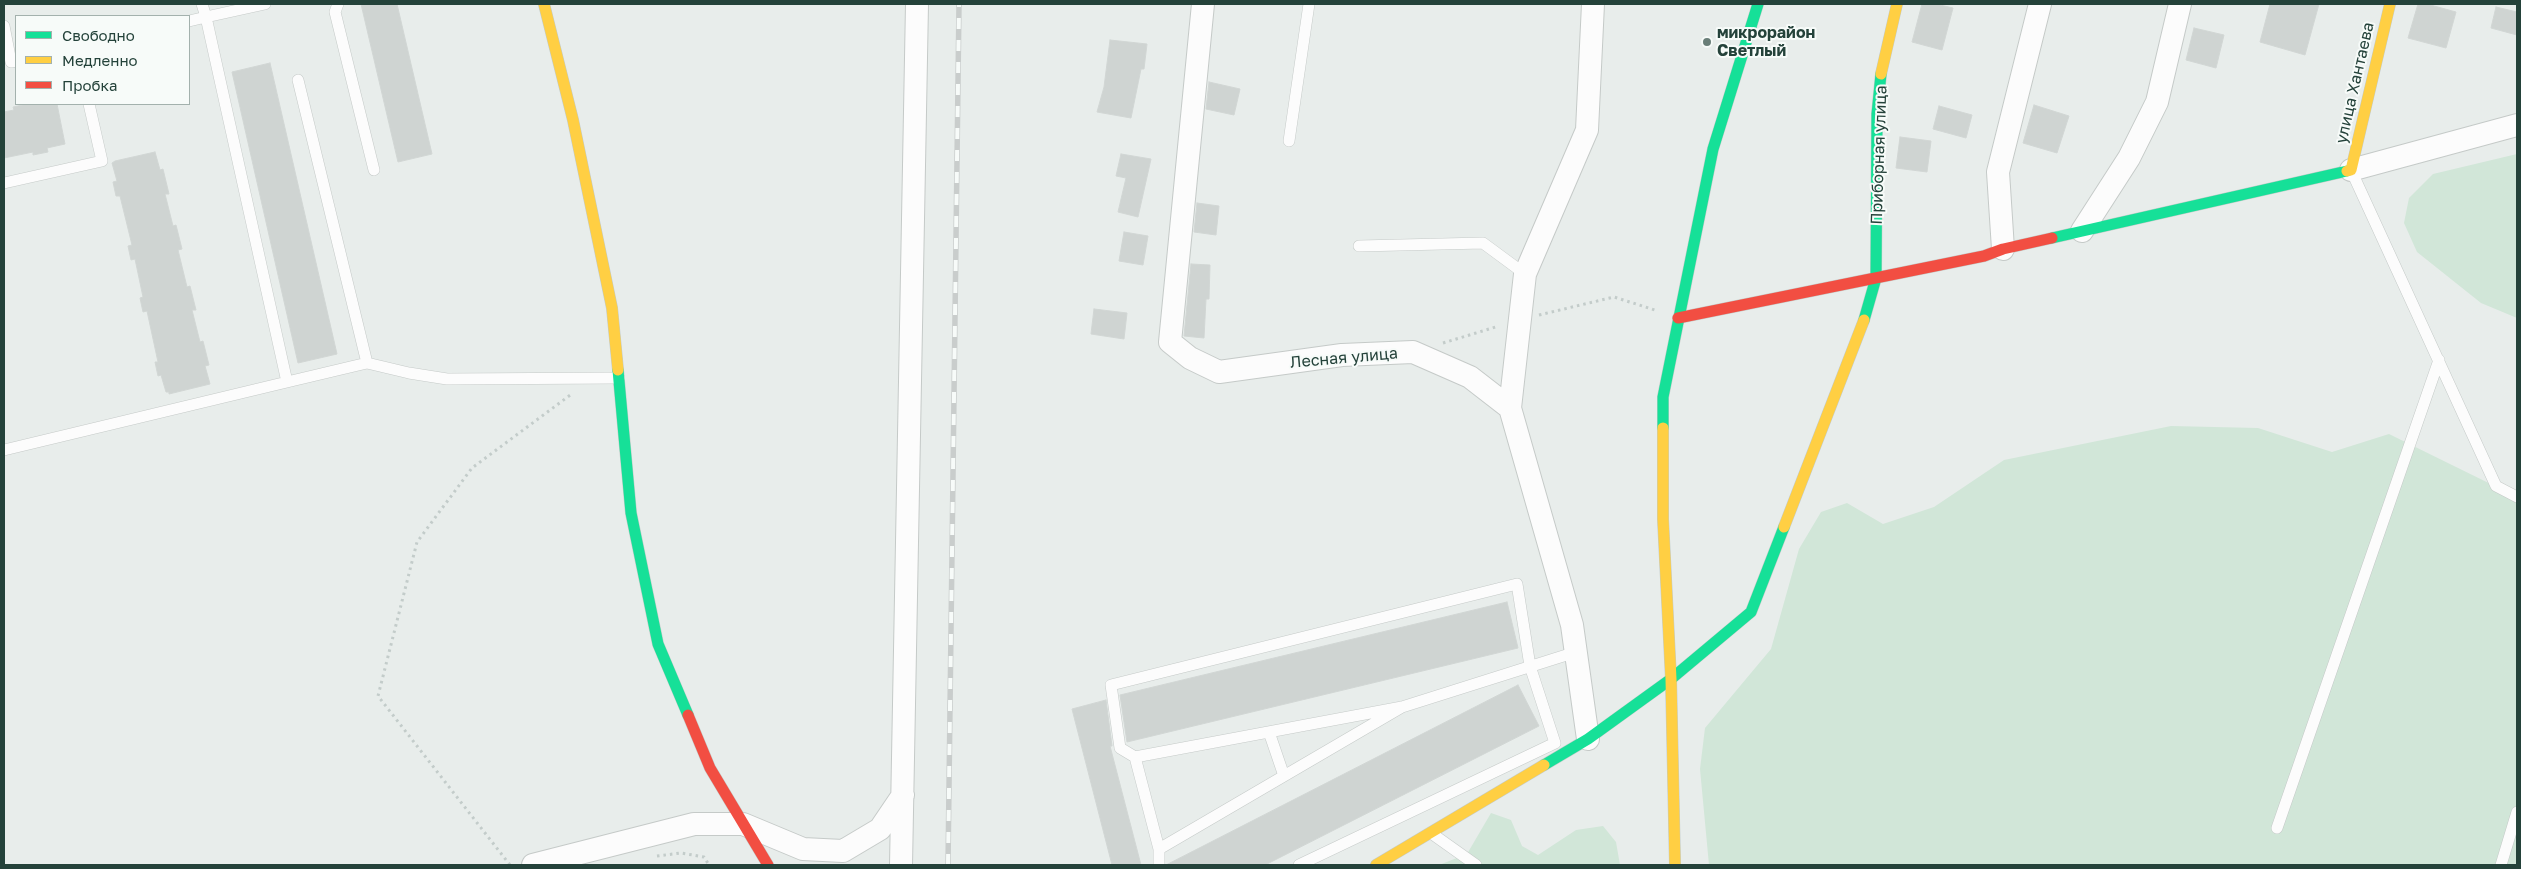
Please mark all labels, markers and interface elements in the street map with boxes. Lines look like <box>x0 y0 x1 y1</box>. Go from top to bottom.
legend <box>15 15 190 105</box>
street label: улица Хантаева <box>2332 20 2378 146</box>
place label: микрорайон Светлый <box>1717 23 1815 61</box>
text: Свободно <box>62 26 135 44</box>
marker: микрорайон Светлый <box>1701 36 1713 48</box>
text: Медленно <box>62 51 138 69</box>
text: Пробка <box>62 76 117 94</box>
street label: Приборная улица <box>1867 85 1891 225</box>
street label: Лесная улица <box>1289 344 1399 372</box>

